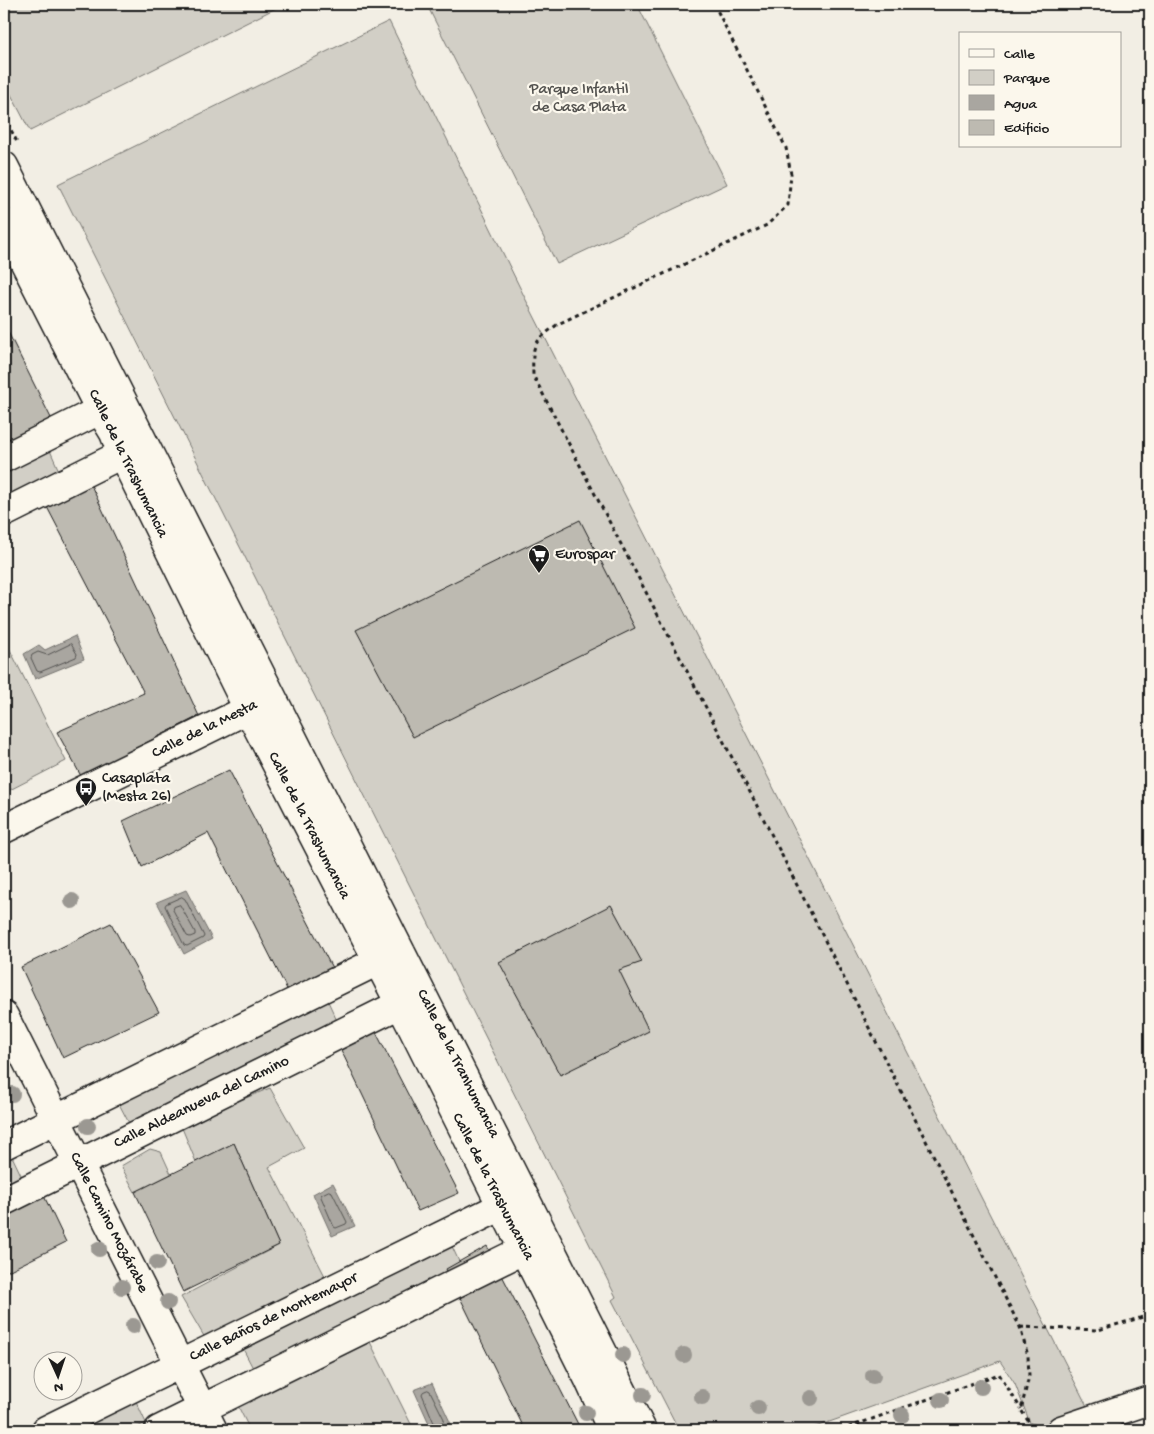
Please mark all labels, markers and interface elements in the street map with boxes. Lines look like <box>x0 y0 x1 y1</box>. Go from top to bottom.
legend <box>959 32 1122 148</box>
text: Calle <box>1004 46 1035 64</box>
text: Parque <box>1003 70 1050 88</box>
park label: Parque Infantil de Casa Plata <box>529 81 628 118</box>
text: Agua <box>1004 96 1037 114</box>
text: Edificio <box>1004 120 1050 138</box>
street label: Calle de la Trashumancia <box>83 387 172 542</box>
supermarket icon: Eurospar <box>527 543 551 574</box>
place label: Eurospar <box>555 546 616 565</box>
street label: Calle de la Mesta <box>149 696 262 764</box>
street label: Calle de la Trashumancia <box>263 749 354 904</box>
place label: Casaplata (Mesta 26) <box>102 770 171 807</box>
bus stop icon: Casaplata (Mesta 26) <box>74 776 98 807</box>
street label: Calle de la Tranhumancia <box>411 986 503 1143</box>
street label: Calle Aldeanueva del Camino <box>111 1052 293 1154</box>
street label: Calle de la Trashumancia <box>447 1110 538 1265</box>
street label: Calle Camino Mozárabe <box>64 1149 152 1297</box>
street label: Calle Baños de Montemayor <box>187 1268 362 1367</box>
north arrow <box>32 1352 82 1402</box>
text: N <box>54 1378 64 1395</box>

